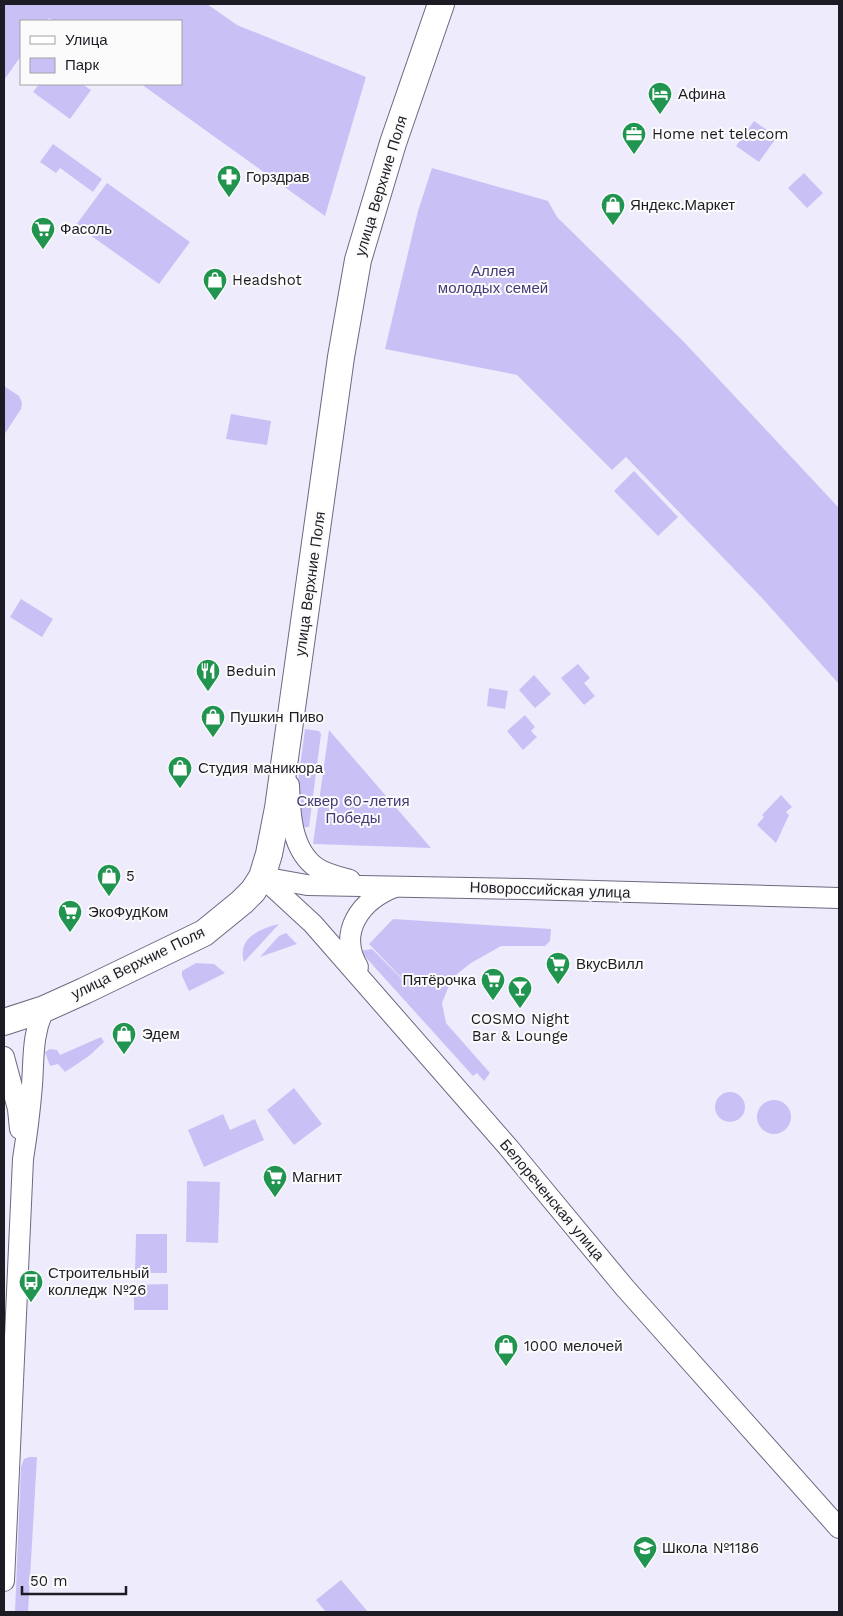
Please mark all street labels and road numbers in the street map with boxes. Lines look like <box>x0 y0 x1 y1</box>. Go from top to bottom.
street label: улица Верхние Поля <box>351 113 411 259</box>
street label: улица Верхние Поля <box>291 510 329 658</box>
street label: Новороссийская улица <box>469 878 631 902</box>
street label: улица Верхние Поля <box>68 923 208 1003</box>
street label: Белореченская улица <box>496 1136 608 1265</box>

